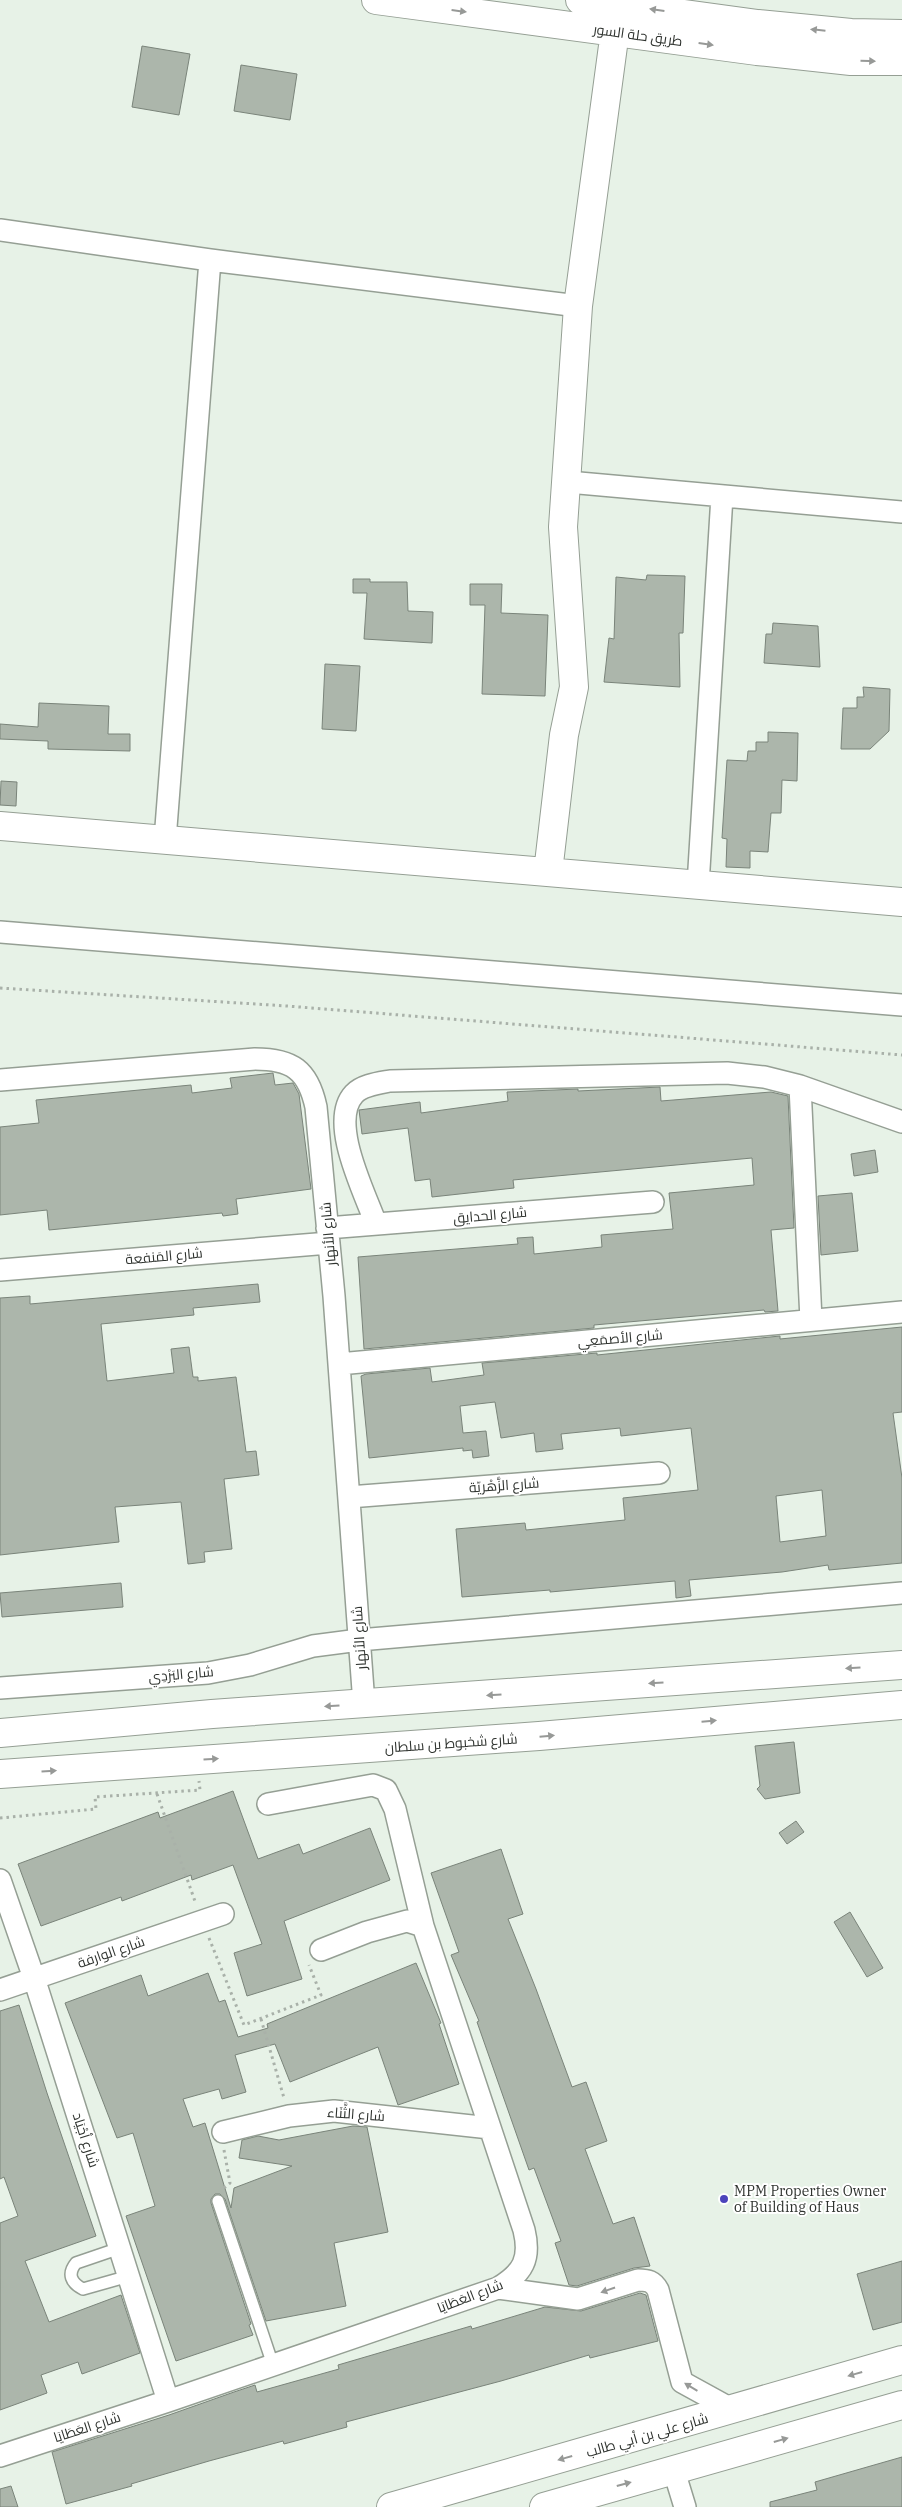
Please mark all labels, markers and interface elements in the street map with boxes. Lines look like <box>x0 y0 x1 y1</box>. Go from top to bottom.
one-way arrow <box>649 6 665 14</box>
one-way arrow <box>451 7 467 15</box>
street label: طريق حلة السور <box>591 20 684 50</box>
one-way arrow <box>810 26 826 34</box>
one-way arrow <box>699 40 715 48</box>
one-way arrow <box>860 58 876 66</box>
street label: شارع الأنهار <box>316 1201 340 1268</box>
street label: شارع الحدايق <box>452 1203 528 1227</box>
street label: شارع المَنفعة <box>125 1244 203 1268</box>
street label: شارع الأصمَعِي <box>577 1325 664 1354</box>
street label: شارع الزَّهْريّة <box>468 1473 540 1496</box>
street label: شارع الأنهار <box>348 1605 370 1672</box>
street label: شارع البَرْدِي <box>148 1662 215 1689</box>
one-way arrow <box>845 1665 861 1673</box>
one-way arrow <box>648 1679 664 1687</box>
one-way arrow <box>486 1691 502 1699</box>
one-way arrow <box>324 1703 340 1711</box>
one-way arrow <box>702 1717 718 1725</box>
street label: شارع شخبوط بن سلطان <box>384 1729 518 1757</box>
one-way arrow <box>540 1731 556 1739</box>
one-way arrow <box>203 1755 219 1763</box>
one-way arrow <box>41 1766 57 1774</box>
street label: شارع الوارفة <box>75 1932 147 1972</box>
street label: شارع الثَّنَاء <box>326 2100 386 2125</box>
street label: شارع أجْيَاد <box>69 2110 103 2170</box>
place label: MPM Properties Owner of Building of Haus <box>734 2182 887 2216</box>
marker: MPM Properties Owner of Building of Haus <box>718 2193 730 2205</box>
street label: شارع العَطَايَا <box>434 2275 506 2317</box>
one-way arrow <box>600 2287 615 2294</box>
one-way arrow <box>848 2371 863 2379</box>
one-way arrow <box>684 2383 697 2392</box>
street label: شارع العَطَايَا <box>51 2408 123 2446</box>
street label: شارع علي بن أبي طالب <box>584 2409 711 2464</box>
one-way arrow <box>773 2435 788 2443</box>
one-way arrow <box>557 2454 572 2462</box>
one-way arrow <box>617 2479 632 2487</box>

